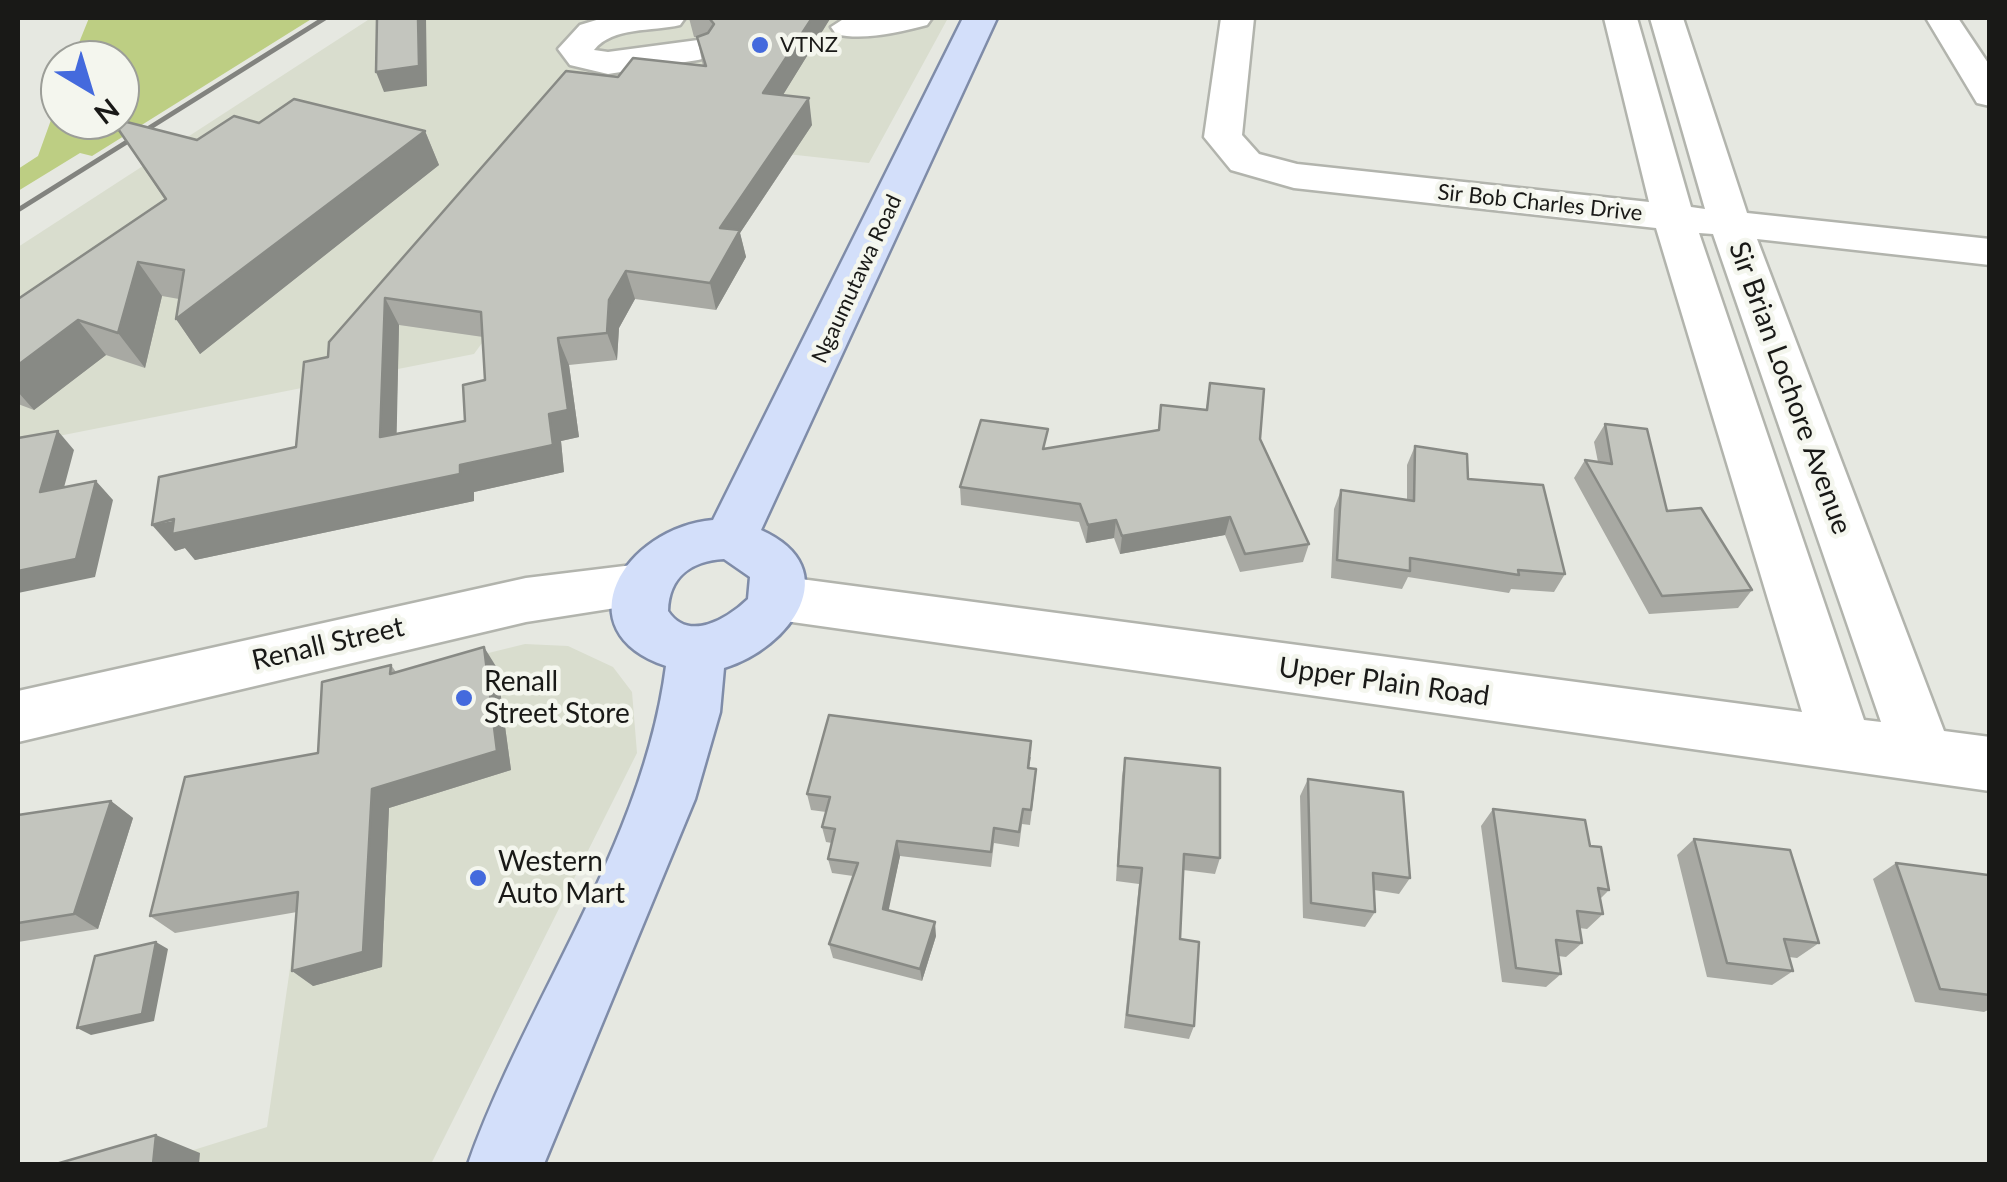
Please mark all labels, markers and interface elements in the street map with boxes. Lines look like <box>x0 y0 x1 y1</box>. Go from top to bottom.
place label: VTNZ <box>780 32 838 58</box>
marker: VTNZ <box>749 34 771 56</box>
north arrow <box>40 40 140 140</box>
text: N <box>88 92 126 132</box>
street label: Sir Bob Charles Drive <box>1436 179 1644 227</box>
street label: Ngaumutawa Road <box>806 191 908 367</box>
street label: Sir Brian Lochore Avenue <box>1721 237 1859 539</box>
street label: Renall Street <box>249 610 407 678</box>
street label: Upper Plain Road <box>1276 651 1492 713</box>
place label: Renall Street Store <box>484 665 630 731</box>
marker: Renall Street Store <box>453 687 475 709</box>
place label: Western Auto Mart <box>498 845 625 911</box>
marker: Western Auto Mart <box>467 867 489 889</box>

